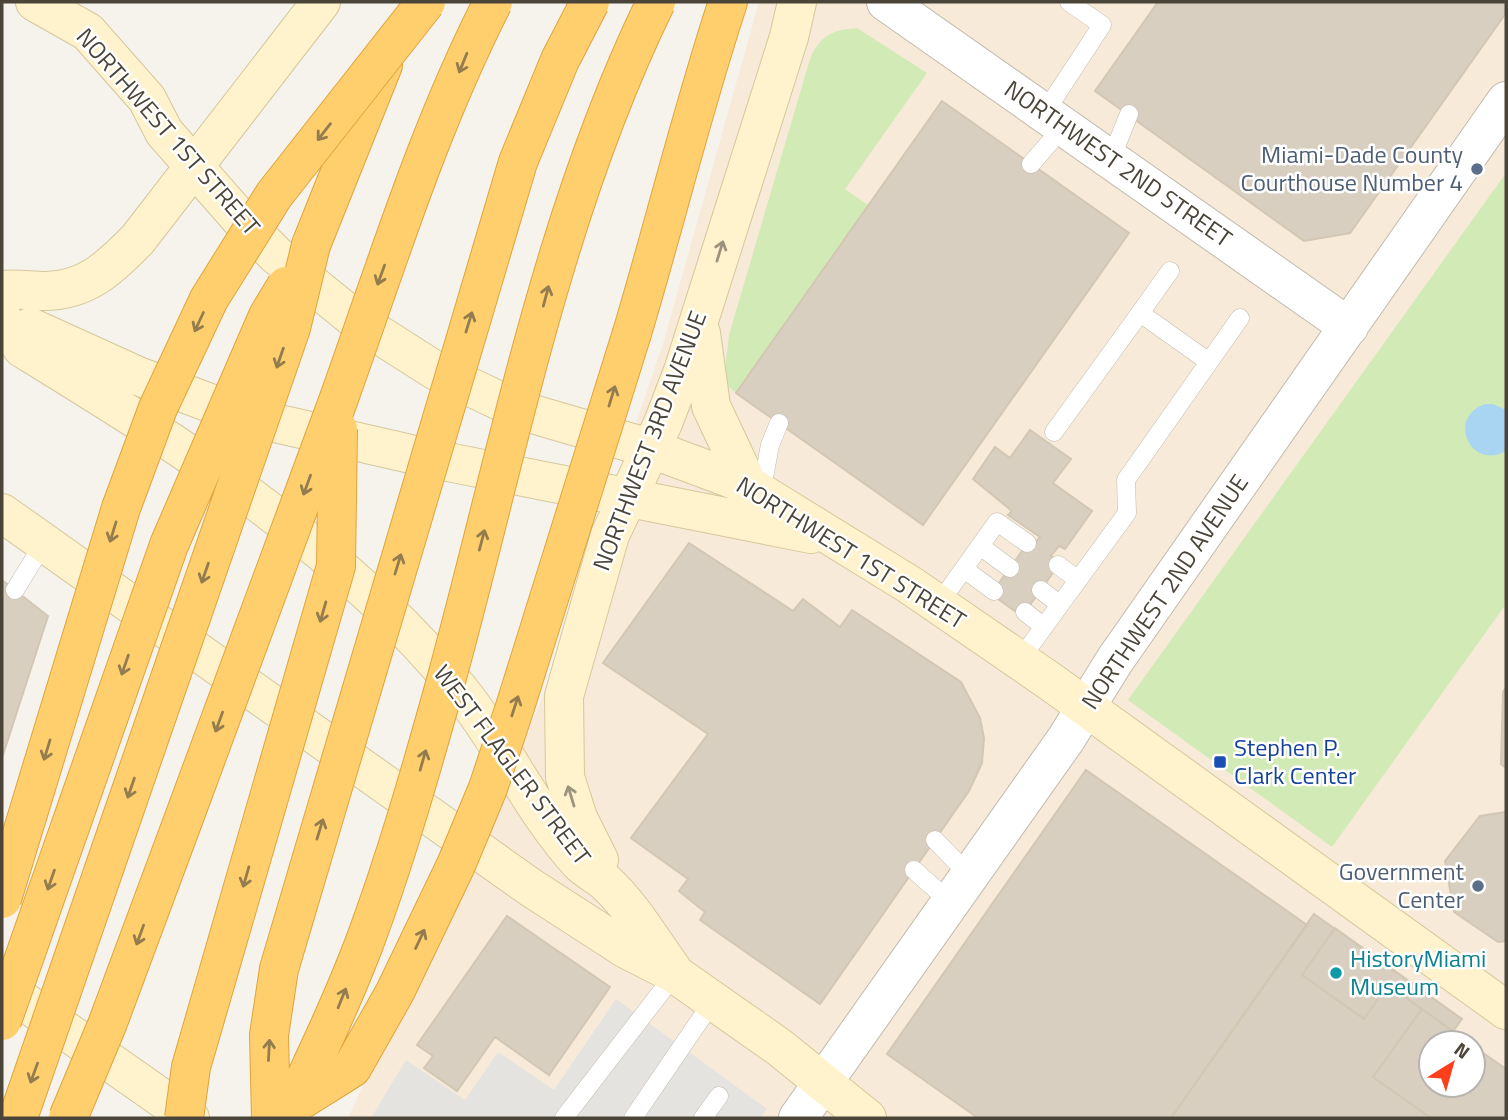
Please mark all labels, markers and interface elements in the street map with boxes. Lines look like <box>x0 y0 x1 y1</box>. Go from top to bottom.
street label: NORTHWEST 1ST STREET <box>68 20 269 243</box>
one-way arrow <box>456 52 469 73</box>
street label: NORTHWEST 2ND STREET <box>997 71 1240 256</box>
one-way arrow <box>316 123 331 141</box>
place label: Miami-Dade County Courthouse Number 4 <box>1240 136 1463 200</box>
marker: Miami-Dade County Courthouse Number 4 <box>1469 161 1485 177</box>
one-way arrow <box>715 241 727 263</box>
one-way arrow <box>374 263 386 285</box>
one-way arrow <box>540 285 553 307</box>
street label: NORTHWEST 3RD AVENUE <box>583 306 715 576</box>
one-way arrow <box>191 311 205 332</box>
one-way arrow <box>464 312 476 334</box>
one-way arrow <box>273 347 285 369</box>
one-way arrow <box>607 385 620 407</box>
street label: NORTHWEST 1ST STREET <box>730 467 974 638</box>
street label: NORTHWEST 2ND AVENUE <box>1072 467 1257 716</box>
one-way arrow <box>299 474 312 496</box>
one-way arrow <box>106 521 119 543</box>
one-way arrow <box>476 529 489 552</box>
one-way arrow <box>392 553 405 575</box>
one-way arrow <box>198 561 210 583</box>
one-way arrow <box>315 601 328 623</box>
one-way arrow <box>118 654 130 676</box>
street label: WEST FLAGLER STREET <box>425 657 600 872</box>
one-way arrow <box>510 696 522 718</box>
one-way arrow <box>212 710 224 732</box>
place label: Stephen P. Clark Center <box>1234 729 1356 793</box>
one-way arrow <box>40 739 53 761</box>
one-way arrow <box>417 749 430 771</box>
marker: Stephen P. Clark Center <box>1212 754 1228 770</box>
one-way arrow <box>124 777 136 799</box>
one-way arrow <box>563 786 576 808</box>
one-way arrow <box>315 819 328 841</box>
place label: Government Center <box>1339 853 1465 917</box>
one-way arrow <box>238 866 251 888</box>
one-way arrow <box>44 869 56 891</box>
marker: Government Center <box>1470 878 1486 894</box>
one-way arrow <box>133 924 145 946</box>
one-way arrow <box>414 929 427 950</box>
place label: HistoryMiami Museum <box>1350 940 1486 1004</box>
marker: HistoryMiami Museum <box>1328 965 1344 981</box>
one-way arrow <box>337 988 350 1010</box>
north arrow <box>1417 1029 1487 1099</box>
text: N <box>1449 1034 1477 1066</box>
one-way arrow <box>262 1039 275 1062</box>
one-way arrow <box>27 1062 39 1084</box>

